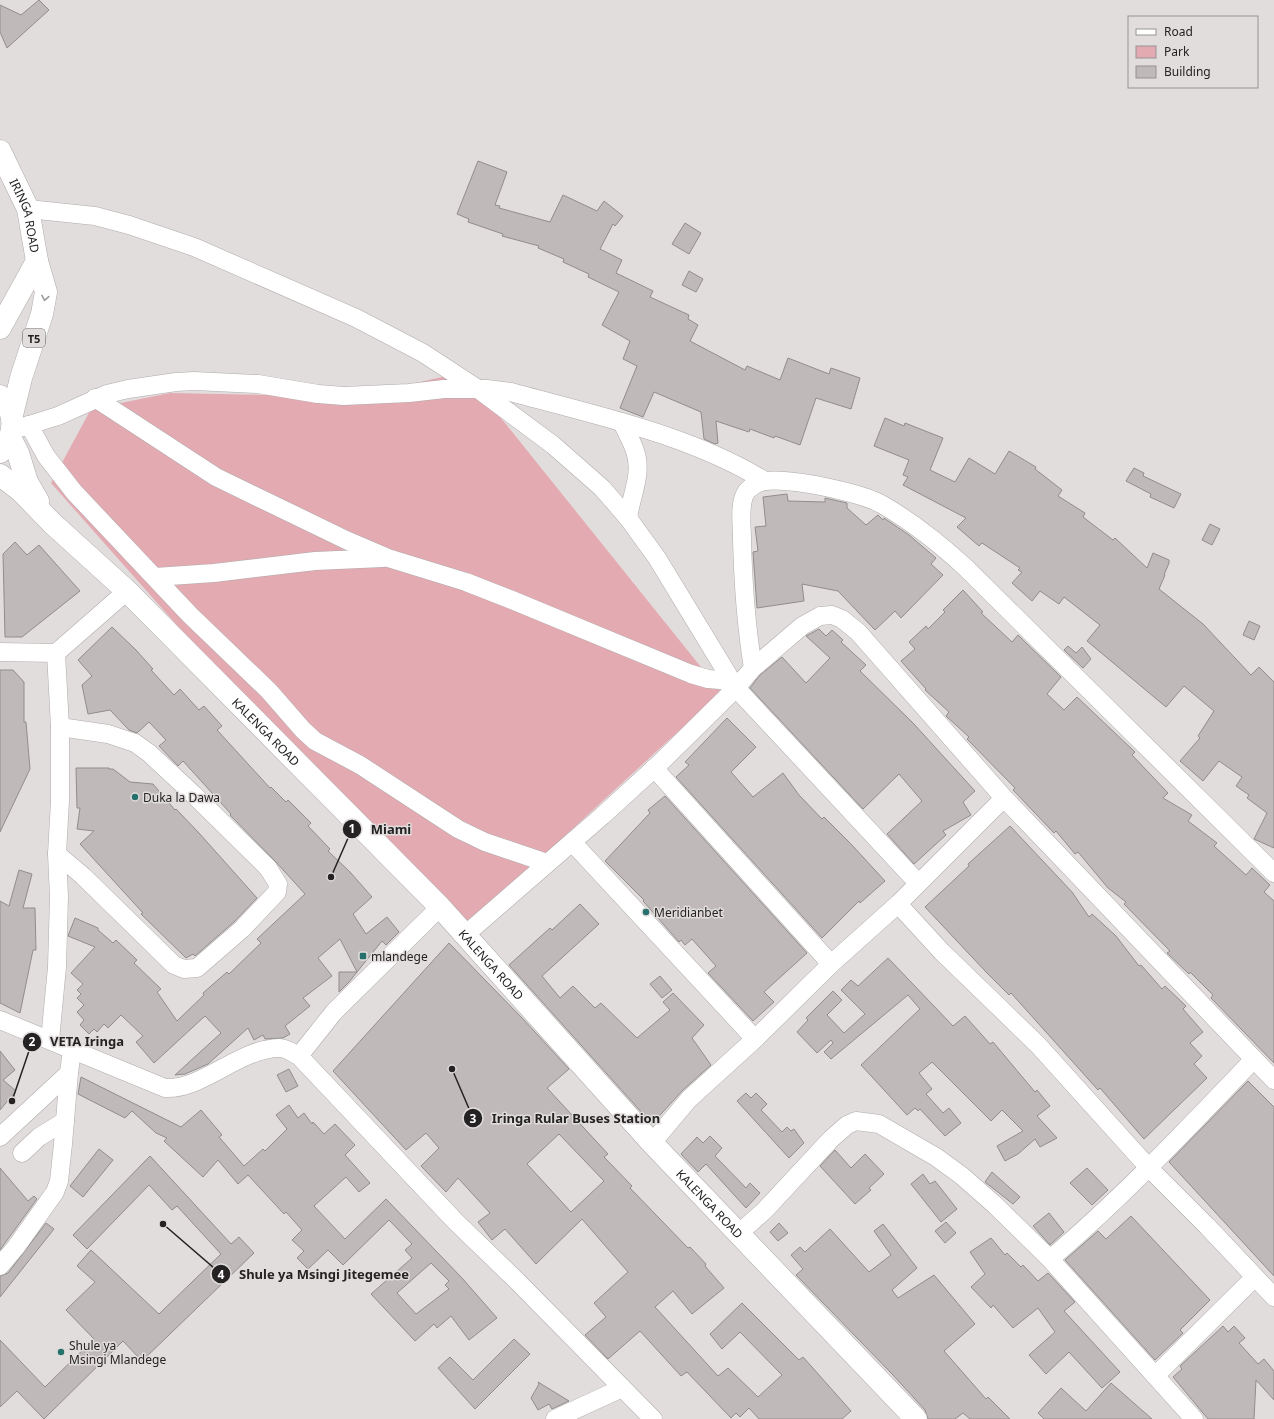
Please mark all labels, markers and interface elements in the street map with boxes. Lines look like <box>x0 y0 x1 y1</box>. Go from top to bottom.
legend <box>1128 16 1258 88</box>
text: Road <box>1164 23 1193 40</box>
text: Park <box>1164 43 1190 60</box>
text: Building <box>1164 63 1211 80</box>
street label: IRINGA ROAD <box>6 176 44 254</box>
one-way arrow <box>41 295 50 302</box>
road number: T5 <box>23 329 45 347</box>
street label: KALENGA ROAD <box>229 694 304 770</box>
place label: Duka la Dawa <box>143 789 220 806</box>
marker: Duka la Dawa <box>130 792 140 802</box>
callout: Miami <box>342 817 419 842</box>
text: 1 <box>349 820 355 837</box>
text: Miami <box>371 820 411 838</box>
place label: Meridianbet <box>654 904 723 921</box>
marker: Meridianbet <box>641 907 651 917</box>
street label: KALENGA ROAD <box>455 925 528 1004</box>
place label: mlandege <box>371 948 428 965</box>
marker: mlandege <box>358 951 368 961</box>
callout: VETA Iringa <box>22 1029 132 1054</box>
text: VETA Iringa <box>50 1032 124 1050</box>
text: 2 <box>29 1033 36 1050</box>
callout: Iringa Rular Buses Station <box>463 1106 668 1131</box>
text: Iringa Rular Buses Station <box>492 1109 660 1127</box>
text: 3 <box>470 1110 477 1127</box>
street label: KALENGA ROAD <box>673 1165 747 1242</box>
callout: Shule ya Msingi Jitegemee <box>211 1262 417 1287</box>
text: Shule ya Msingi Jitegemee <box>239 1265 409 1283</box>
text: 4 <box>218 1266 225 1283</box>
place label: Shule ya Msingi Mlandege <box>69 1337 166 1368</box>
marker: Shule ya Msingi Mlandege <box>56 1347 66 1357</box>

